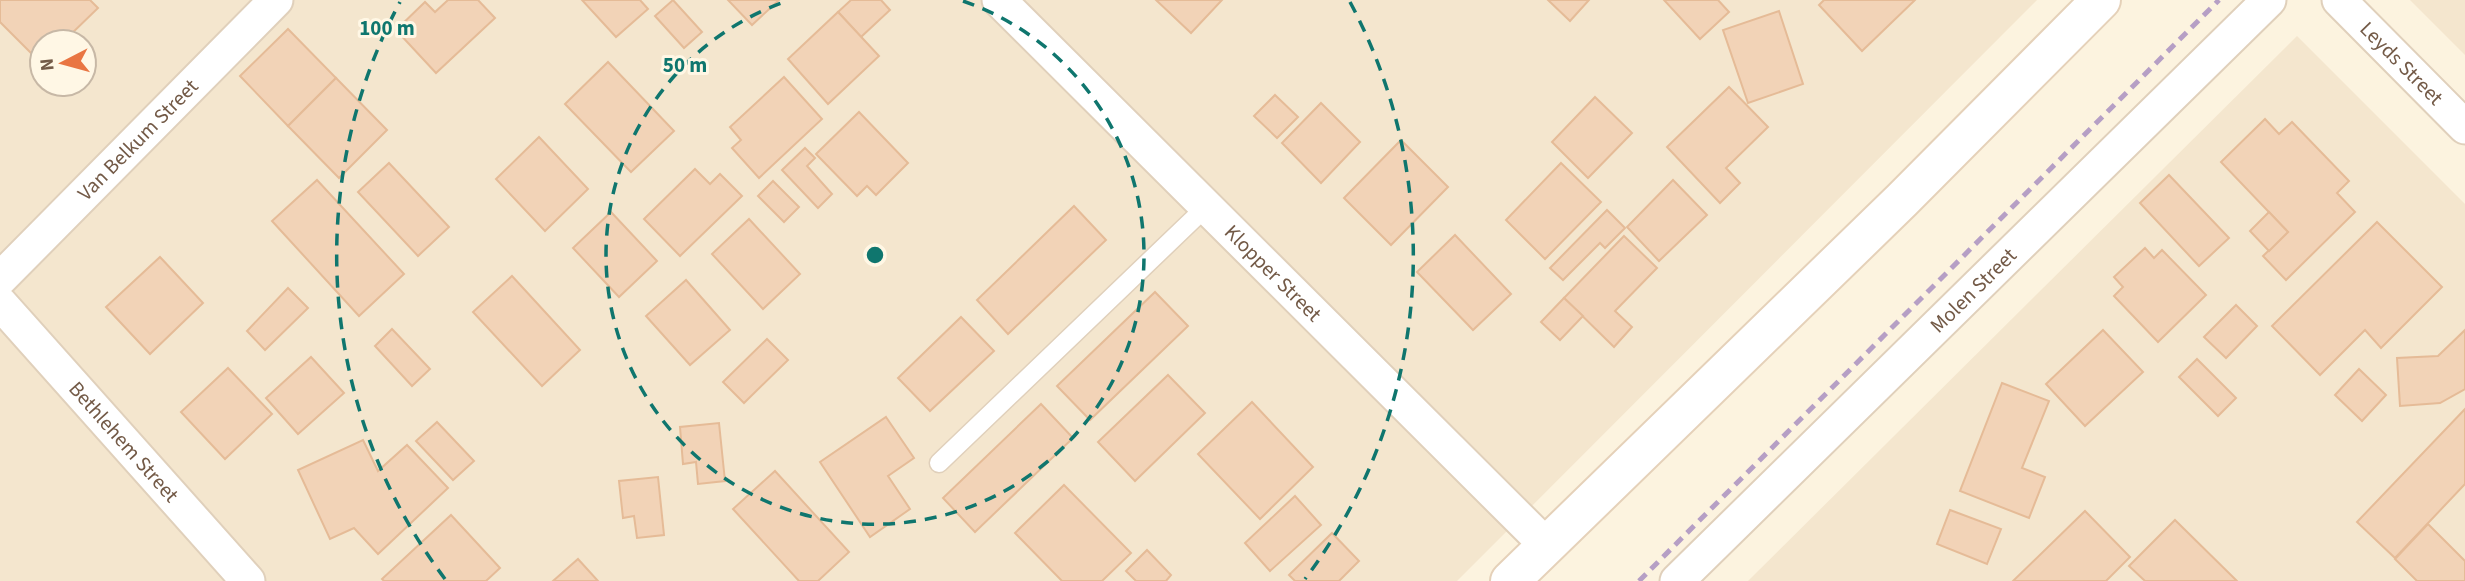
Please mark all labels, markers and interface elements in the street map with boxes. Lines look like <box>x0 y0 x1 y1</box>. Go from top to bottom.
text: 100 m <box>359 13 415 43</box>
street label: Leyds Street <box>2353 14 2450 112</box>
north arrow <box>28 28 98 98</box>
text: 50 m <box>663 50 707 80</box>
text: N <box>33 57 62 72</box>
street label: Van Belkum Street <box>71 72 205 207</box>
street label: Klopper Street <box>1218 218 1329 329</box>
street label: Molen Street <box>1923 241 2023 340</box>
centre of rings <box>863 243 887 267</box>
street label: Bethlehem Street <box>62 375 186 509</box>

